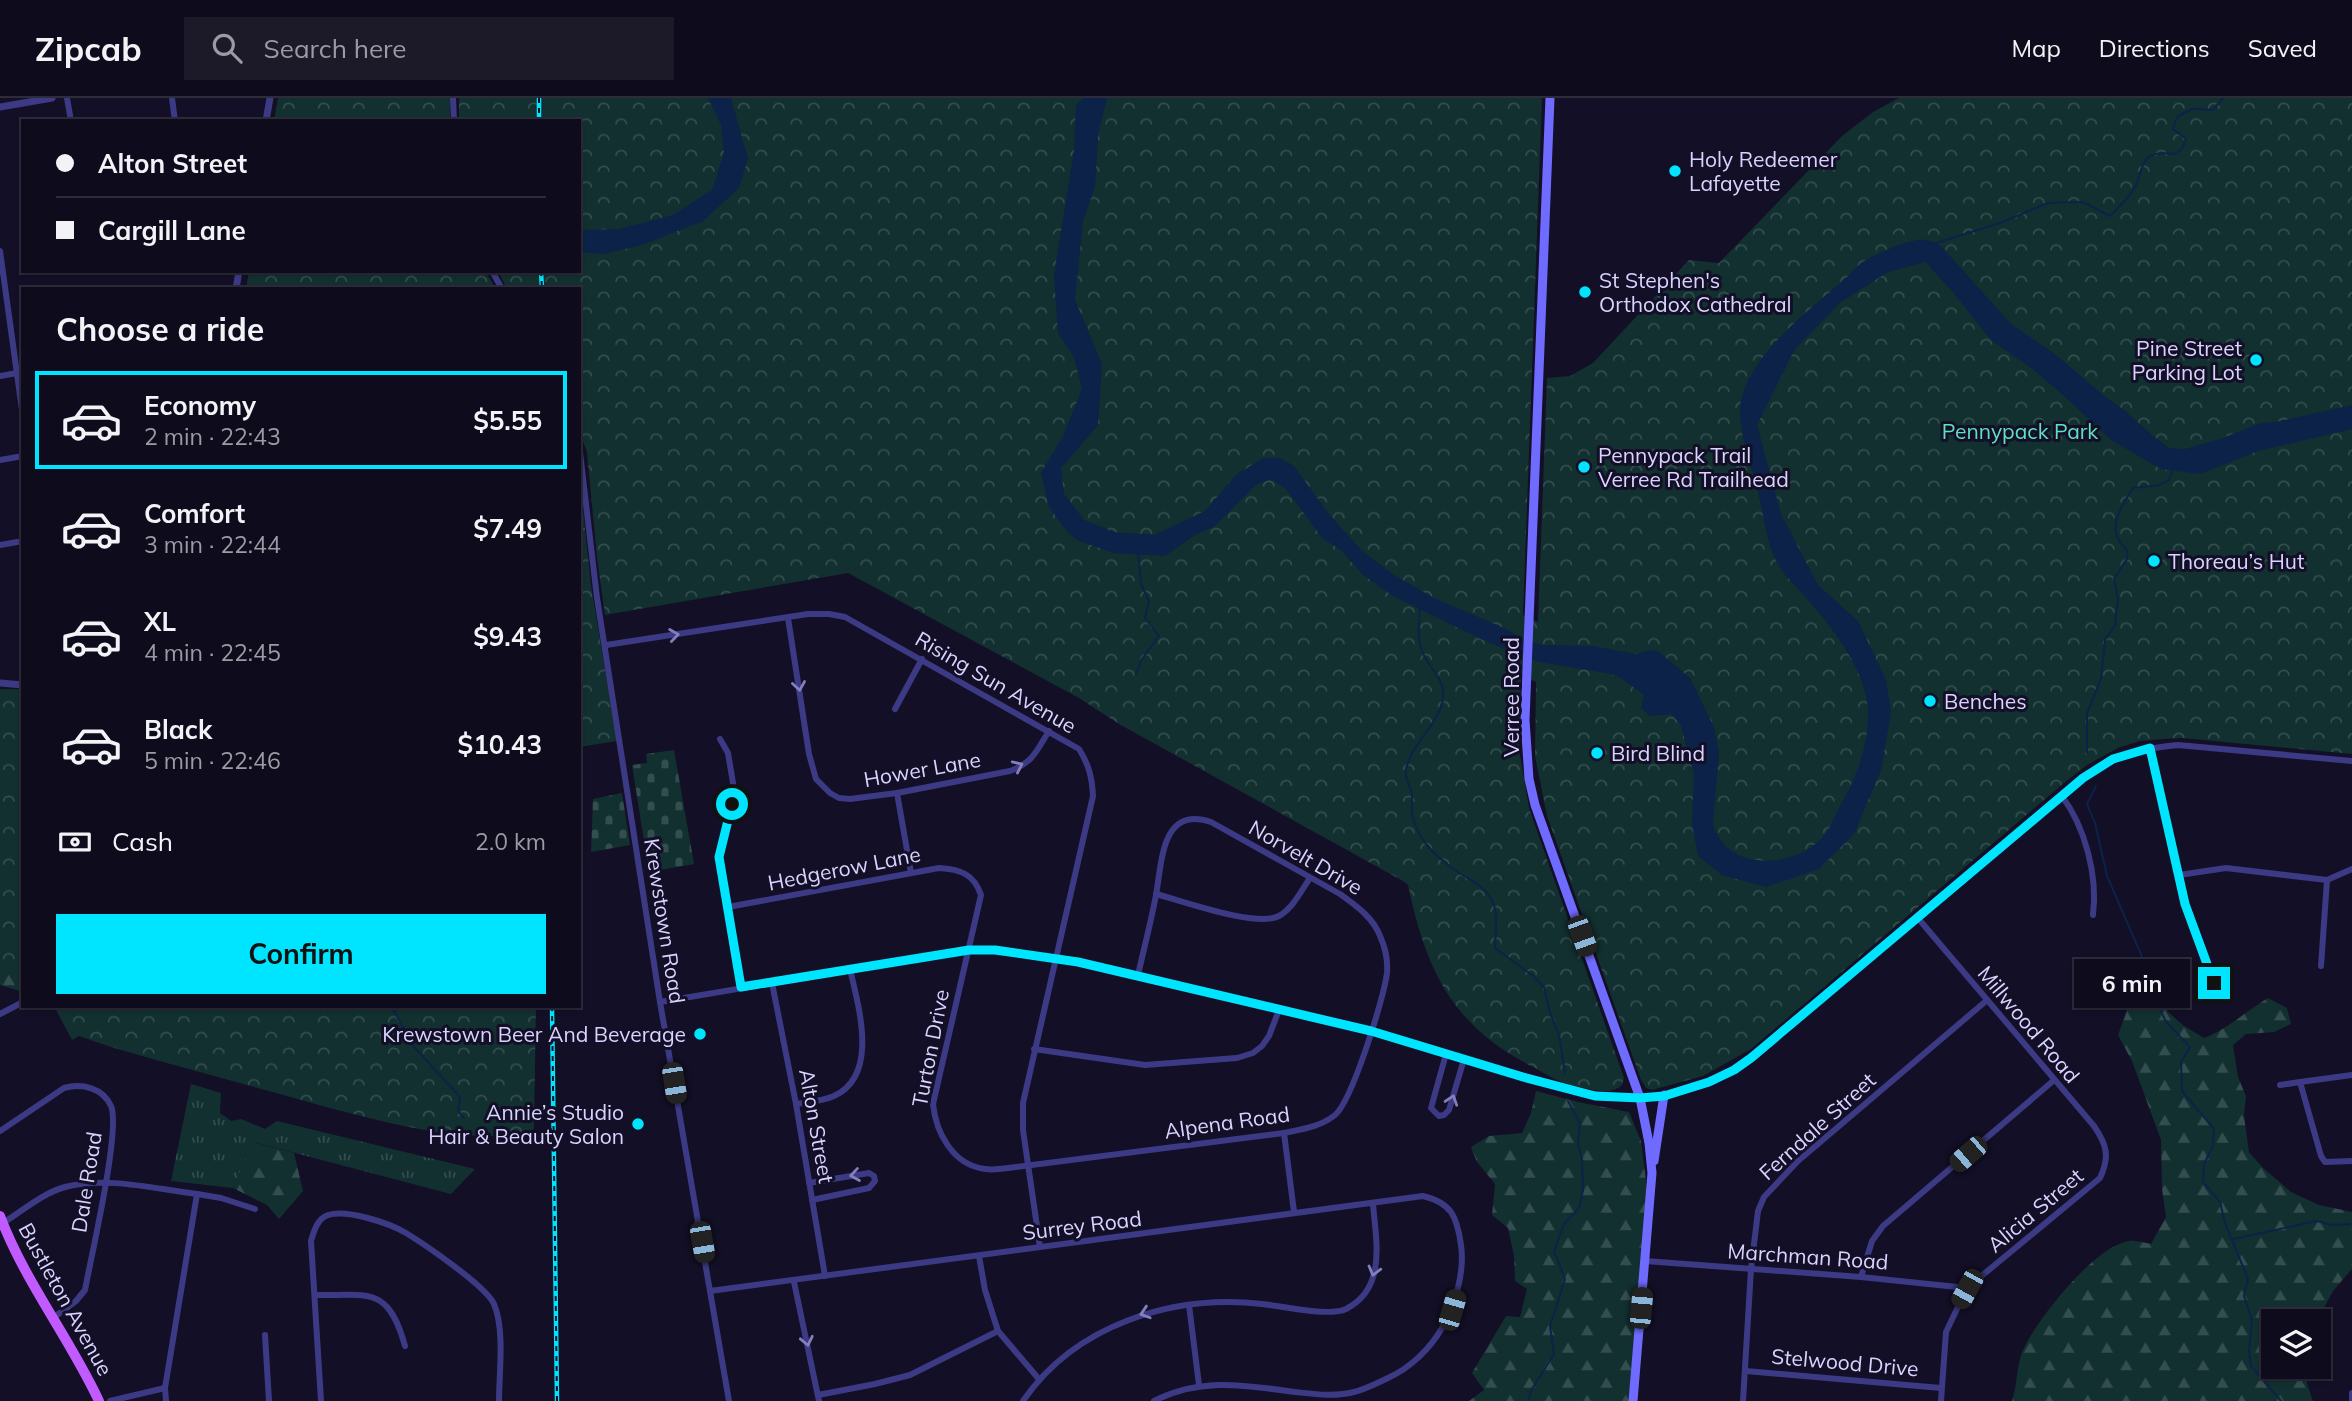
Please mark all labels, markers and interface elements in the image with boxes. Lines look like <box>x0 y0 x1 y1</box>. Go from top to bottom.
search box <box>184 17 674 80</box>
text: Zipcab <box>35 28 142 69</box>
icon: search <box>208 29 246 67</box>
text: Search here <box>264 32 407 65</box>
text: Map <box>2011 33 2061 63</box>
text: Directions <box>2099 33 2210 63</box>
text: Saved <box>2248 33 2317 63</box>
place label: Holy Redeemer Lafayette <box>1689 146 1838 196</box>
text: Alton Street <box>98 147 247 180</box>
marker: Holy Redeemer Lafayette <box>1667 163 1683 179</box>
text: Cargill Lane <box>98 214 246 247</box>
place label: St Stephen's Orthodox Cathedral <box>1599 267 1792 317</box>
marker: St Stephen's Orthodox Cathedral <box>1577 284 1593 300</box>
text: Choose a ride <box>56 309 264 349</box>
place label: Pine Street Parking Lot <box>2132 335 2242 385</box>
marker: Pine Street Parking Lot <box>2248 352 2264 368</box>
icon: car <box>60 389 123 452</box>
text: Economy <box>144 389 256 422</box>
text: $5.55 <box>473 404 542 437</box>
park label: Pennypack Park <box>1942 418 2098 444</box>
text: 2 min · 22:43 <box>144 422 281 451</box>
place label: Pennypack Trail Verree Rd Trailhead <box>1598 442 1789 492</box>
marker: Pennypack Trail Verree Rd Trailhead <box>1576 459 1592 475</box>
icon: car <box>60 497 123 560</box>
text: Comfort <box>144 497 245 530</box>
text: $7.49 <box>473 512 542 545</box>
text: 3 min · 22:44 <box>144 530 281 559</box>
place label: Thoreau’s Hut <box>2168 548 2304 574</box>
marker: Thoreau’s Hut <box>2146 553 2162 569</box>
icon: car <box>60 605 123 668</box>
text: XL <box>144 605 176 638</box>
text: $9.43 <box>473 620 542 653</box>
street label: Rising Sun Avenue <box>911 625 1081 739</box>
one-way arrow <box>668 628 679 643</box>
street label: Verree Road <box>1498 637 1524 757</box>
text: 4 min · 22:45 <box>144 638 281 667</box>
one-way arrow <box>791 680 806 692</box>
place label: Benches <box>1944 688 2027 714</box>
marker: Benches <box>1922 693 1938 709</box>
icon: car <box>60 713 123 776</box>
text: Black <box>144 713 212 746</box>
text: $10.43 <box>458 728 542 761</box>
place label: Bird Blind <box>1611 740 1705 766</box>
marker: Bird Blind <box>1589 745 1605 761</box>
text: 5 min · 22:46 <box>144 746 281 775</box>
street label: Hower Lane <box>861 746 983 792</box>
one-way arrow <box>1011 761 1023 775</box>
route start <box>716 788 748 820</box>
street label: Norvelt Drive <box>1245 814 1367 900</box>
icon: cash <box>56 823 94 861</box>
text: Cash <box>112 825 173 858</box>
text: 2.0 km <box>475 827 546 856</box>
street label: Krewstown Road <box>639 836 691 1006</box>
street label: Hedgerow Lane <box>765 840 923 896</box>
car <box>1565 913 1600 959</box>
button: Confirm <box>56 914 546 994</box>
callout: 6 min <box>2074 958 2190 1008</box>
street label: Millwood Road <box>1973 960 2085 1088</box>
route end <box>2198 967 2230 999</box>
text: 6 min <box>2102 969 2162 998</box>
street label: Turton Drive <box>906 987 954 1109</box>
place label: Krewstown Beer And Beverage <box>382 1021 686 1047</box>
marker: Krewstown Beer And Beverage <box>692 1026 708 1042</box>
car <box>661 1061 688 1105</box>
street label: Alton Street <box>794 1067 840 1185</box>
street label: Ferndale Street <box>1753 1067 1881 1185</box>
one-way arrow <box>1443 1094 1458 1106</box>
place label: Annie’s Studio Hair & Beauty Salon <box>428 1099 624 1149</box>
street label: Alpena Road <box>1163 1100 1291 1144</box>
marker: Annie’s Studio Hair & Beauty Salon <box>630 1116 646 1132</box>
street label: Dale Road <box>65 1130 107 1234</box>
car <box>1946 1132 1991 1176</box>
street label: Alicia Street <box>1982 1162 2088 1258</box>
one-way arrow <box>850 1167 861 1182</box>
street label: Surrey Road <box>1021 1205 1143 1245</box>
street label: Bustleton Avenue <box>13 1218 119 1380</box>
car <box>689 1219 716 1265</box>
street label: Marchman Road <box>1727 1237 1889 1275</box>
one-way arrow <box>1368 1265 1383 1277</box>
car <box>1948 1266 1987 1312</box>
car <box>1629 1286 1654 1330</box>
car <box>1437 1287 1468 1333</box>
one-way arrow <box>1139 1305 1152 1319</box>
map controls <box>2261 1309 2331 1379</box>
button: layers <box>2261 1309 2331 1379</box>
one-way arrow <box>798 1335 813 1347</box>
street label: Stelwood Drive <box>1770 1343 1920 1381</box>

